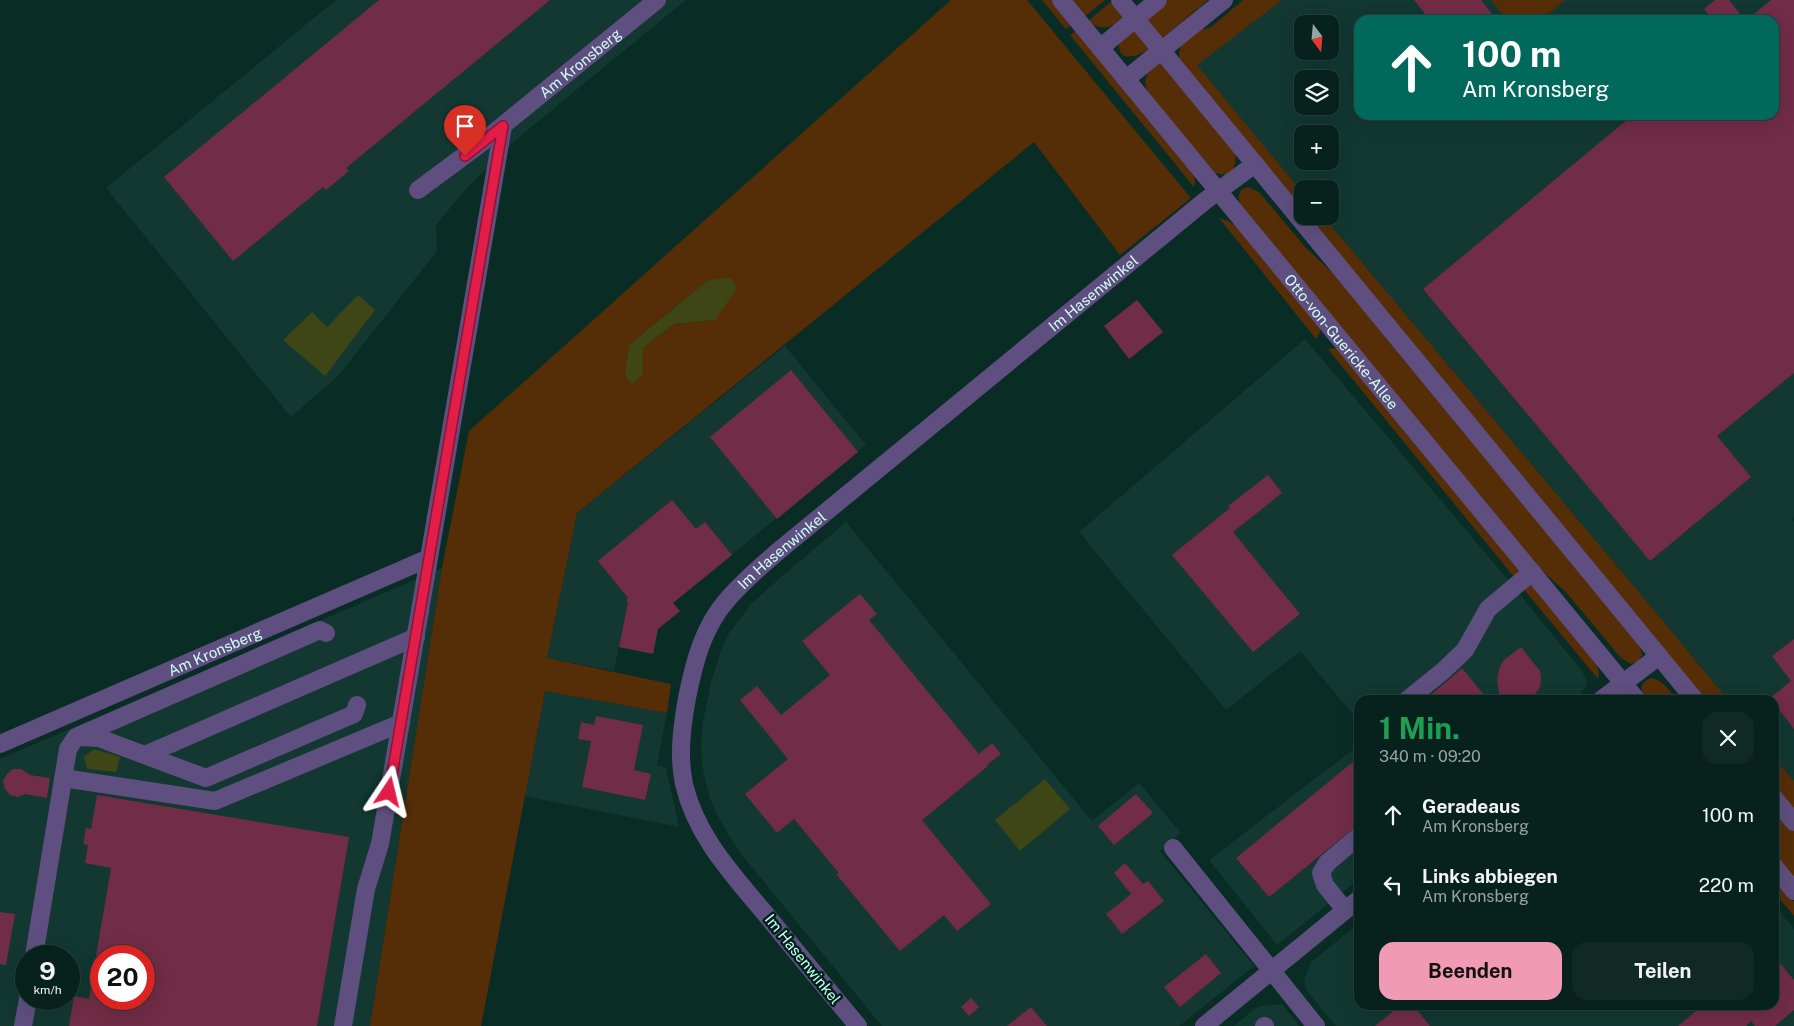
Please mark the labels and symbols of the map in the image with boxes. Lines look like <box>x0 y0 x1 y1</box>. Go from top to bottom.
north arrow <box>1294 15 1339 60</box>
street label: Am Kronsberg <box>536 24 624 101</box>
pin <box>444 105 486 156</box>
street label: Im Hasenwinkel <box>1045 251 1141 334</box>
street label: Otto-von-Guericke-Allee <box>1281 270 1402 412</box>
street label: Im Hasenwinkel <box>734 508 829 592</box>
street label: Am Kronsberg <box>165 623 264 679</box>
position arrow <box>362 765 414 817</box>
street label: Im Hasenwinkel <box>762 911 844 1007</box>
speed limit sign: 20 <box>90 945 155 1010</box>

